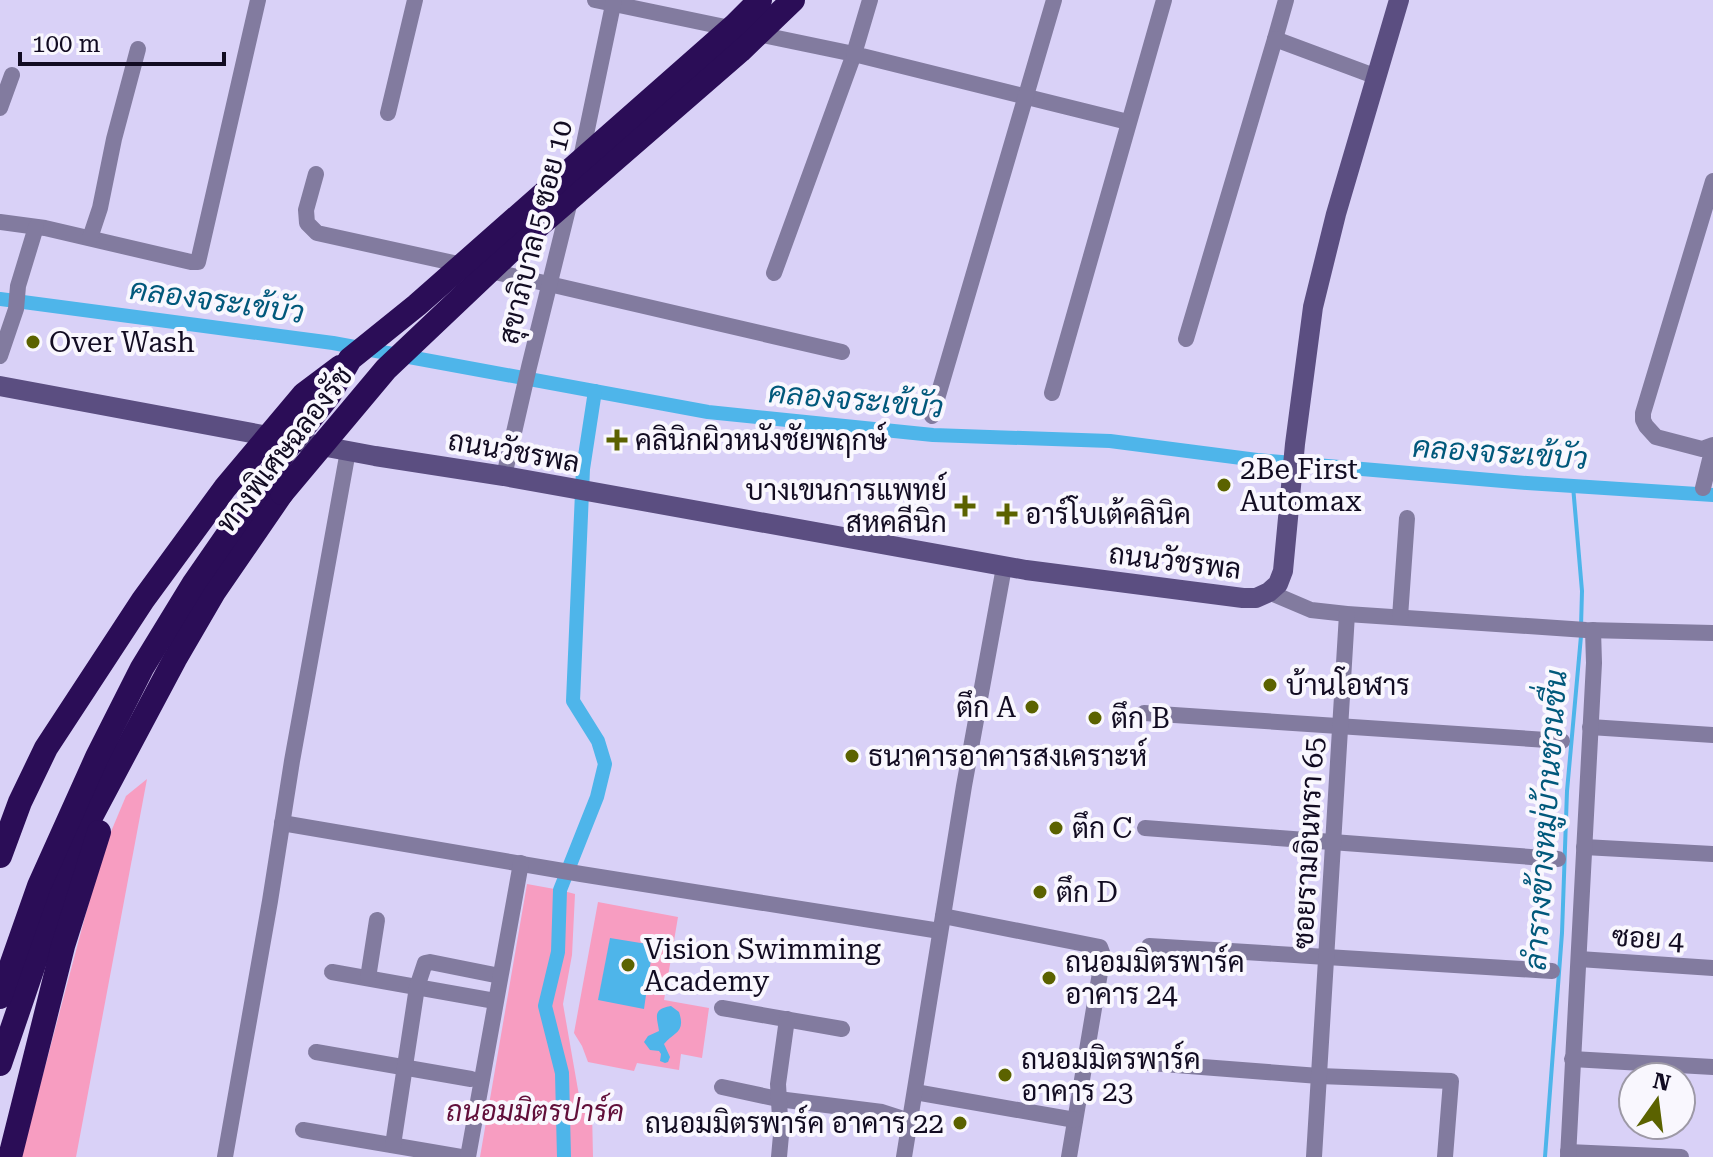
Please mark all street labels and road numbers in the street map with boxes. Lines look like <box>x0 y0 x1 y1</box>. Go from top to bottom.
street label: สุขาภิบาล 5 ซอย 10 <box>492 117 582 348</box>
street label: ทางพิเศษฉลองรัช <box>208 359 359 539</box>
street label: ถนนวัชรพล <box>445 422 583 479</box>
street label: ถนนวัชรพล <box>1107 535 1243 586</box>
street label: ซอยรามอินทรา 65 <box>1286 736 1331 950</box>
street label: ซอย 4 <box>1611 920 1686 958</box>

